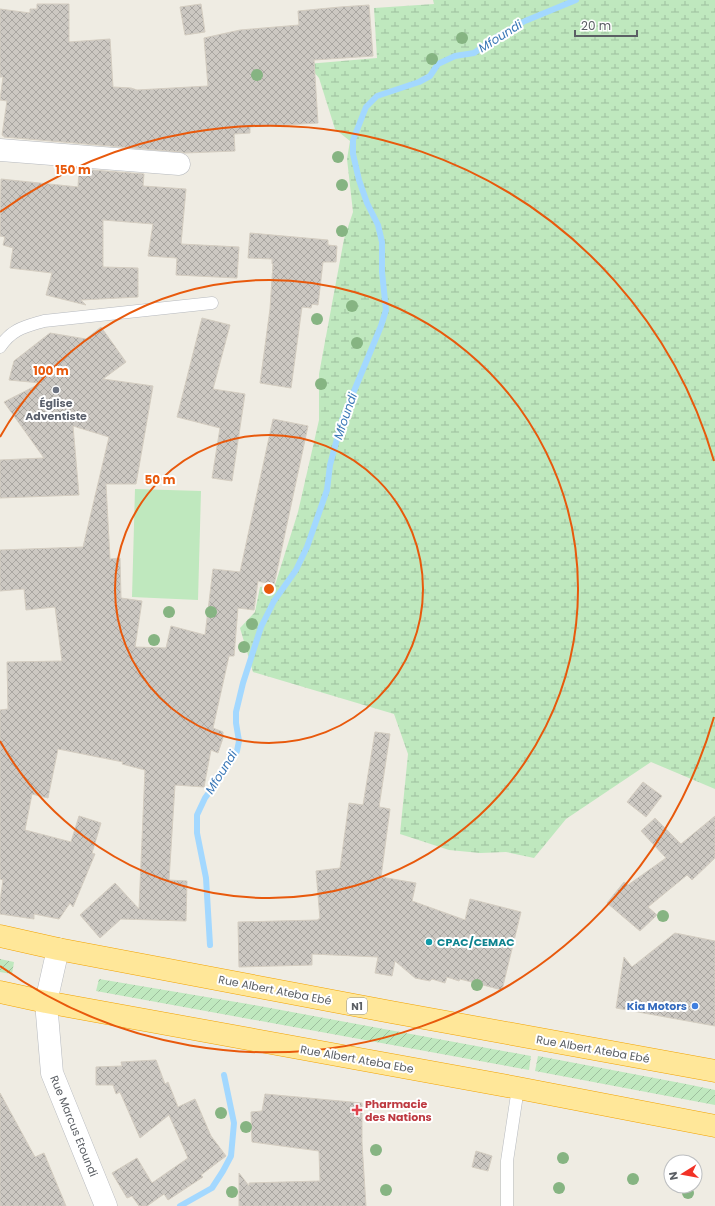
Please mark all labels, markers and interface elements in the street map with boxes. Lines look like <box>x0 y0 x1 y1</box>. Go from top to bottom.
scale bar <box>575 12 637 38</box>
water label: Mfoundi <box>475 15 526 56</box>
text: 20 m <box>581 17 611 34</box>
text: 150 m <box>55 161 91 178</box>
text: 100 m <box>33 362 69 379</box>
marker: Église Adventiste <box>51 385 61 395</box>
water label: Mfoundi <box>329 389 361 442</box>
place label: Église Adventiste <box>25 395 87 424</box>
text: 50 m <box>145 471 176 488</box>
centre of rings <box>262 582 276 596</box>
water label: Mfoundi <box>201 746 242 797</box>
place label: CPAC/CEMAC <box>437 934 515 950</box>
marker: CPAC/CEMAC <box>424 937 434 947</box>
street label: Rue Albert Ateba Ebé <box>217 971 333 1009</box>
road number: N1 <box>347 998 367 1014</box>
place label: Kia Motors <box>627 998 687 1014</box>
marker: Kia Motors <box>690 1001 700 1011</box>
street label: Rue Albert Ateba Ebé <box>535 1031 651 1067</box>
street label: Rue Albert Ateba Ebe <box>299 1041 415 1077</box>
street label: Rue Marcus Etoundi <box>46 1073 102 1179</box>
place label: Pharmacie des Nations <box>365 1096 432 1125</box>
marker: Pharmacie des Nations <box>352 1105 362 1115</box>
north arrow <box>663 1154 703 1194</box>
text: N <box>665 1170 682 1181</box>

